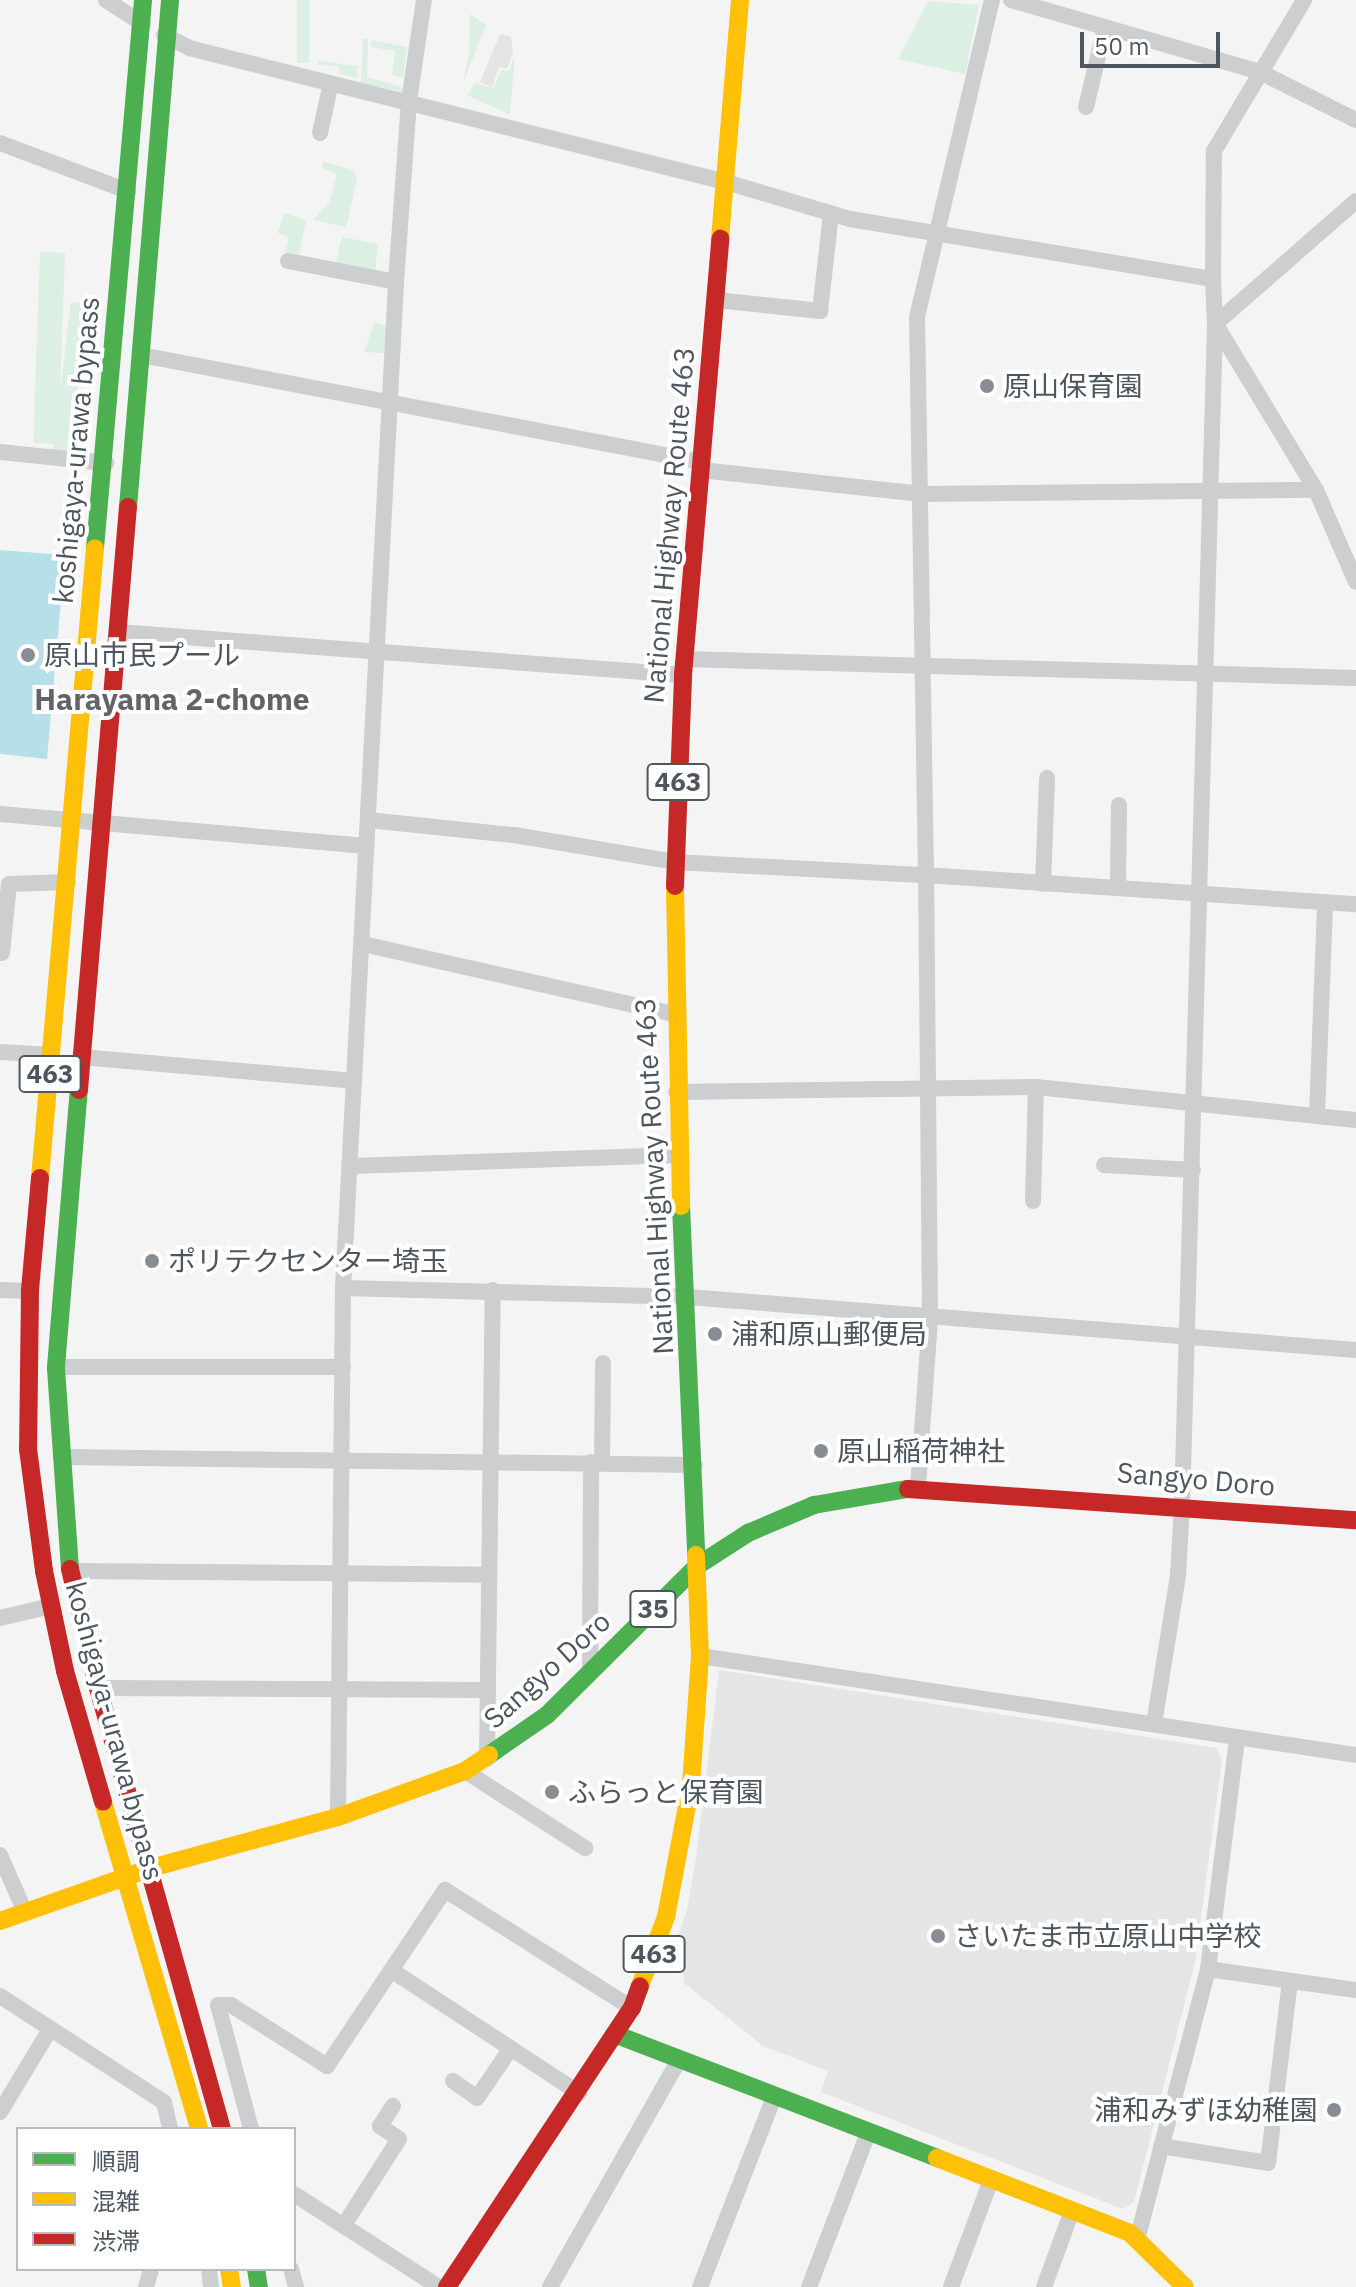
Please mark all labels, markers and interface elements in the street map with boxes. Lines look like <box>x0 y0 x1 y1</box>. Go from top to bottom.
scale bar <box>1084 16 1224 66</box>
text: 50 m <box>1094 30 1149 62</box>
street label: koshigaya-urawa bypass <box>46 295 106 605</box>
street label: National Highway Route 463 <box>637 345 701 705</box>
place label: 原山保育園 <box>1003 369 1143 403</box>
marker: 原山保育園 <box>978 377 996 395</box>
place label: 原山市民プール <box>44 638 240 672</box>
marker: 原山市民プール <box>19 646 37 664</box>
district label: Harayama 2-chome <box>34 681 310 717</box>
road number: 463 <box>646 760 710 804</box>
street label: National Highway Route 463 <box>628 997 680 1355</box>
road number: 463 <box>18 1052 82 1096</box>
place label: ポリテクセンター埼玉 <box>168 1244 448 1278</box>
marker: ポリテクセンター埼玉 <box>143 1252 161 1270</box>
place label: 浦和原山郵便局 <box>731 1317 927 1351</box>
marker: 浦和原山郵便局 <box>706 1325 724 1343</box>
place label: 原山稲荷神社 <box>837 1434 1005 1468</box>
marker: 原山稲荷神社 <box>812 1442 830 1460</box>
street label: Sangyo Doro <box>1116 1455 1276 1503</box>
street label: koshigaya-urawa bypass <box>59 1578 171 1884</box>
road number: 35 <box>629 1587 677 1631</box>
street label: Sangyo Doro <box>477 1605 617 1735</box>
place label: ふらっと保育園 <box>568 1775 764 1809</box>
marker: ふらっと保育園 <box>543 1783 561 1801</box>
place label: さいたま市立原山中学校 <box>954 1919 1262 1953</box>
marker: さいたま市立原山中学校 <box>929 1927 947 1945</box>
road number: 463 <box>622 1932 686 1976</box>
place label: 浦和みずほ幼稚園 <box>1094 2093 1318 2127</box>
marker: 浦和みずほ幼稚園 <box>1325 2101 1343 2119</box>
legend <box>16 2127 296 2271</box>
text: 順調 <box>92 2145 140 2177</box>
text: 混雑 <box>92 2185 140 2217</box>
text: 渋滞 <box>92 2225 140 2257</box>

